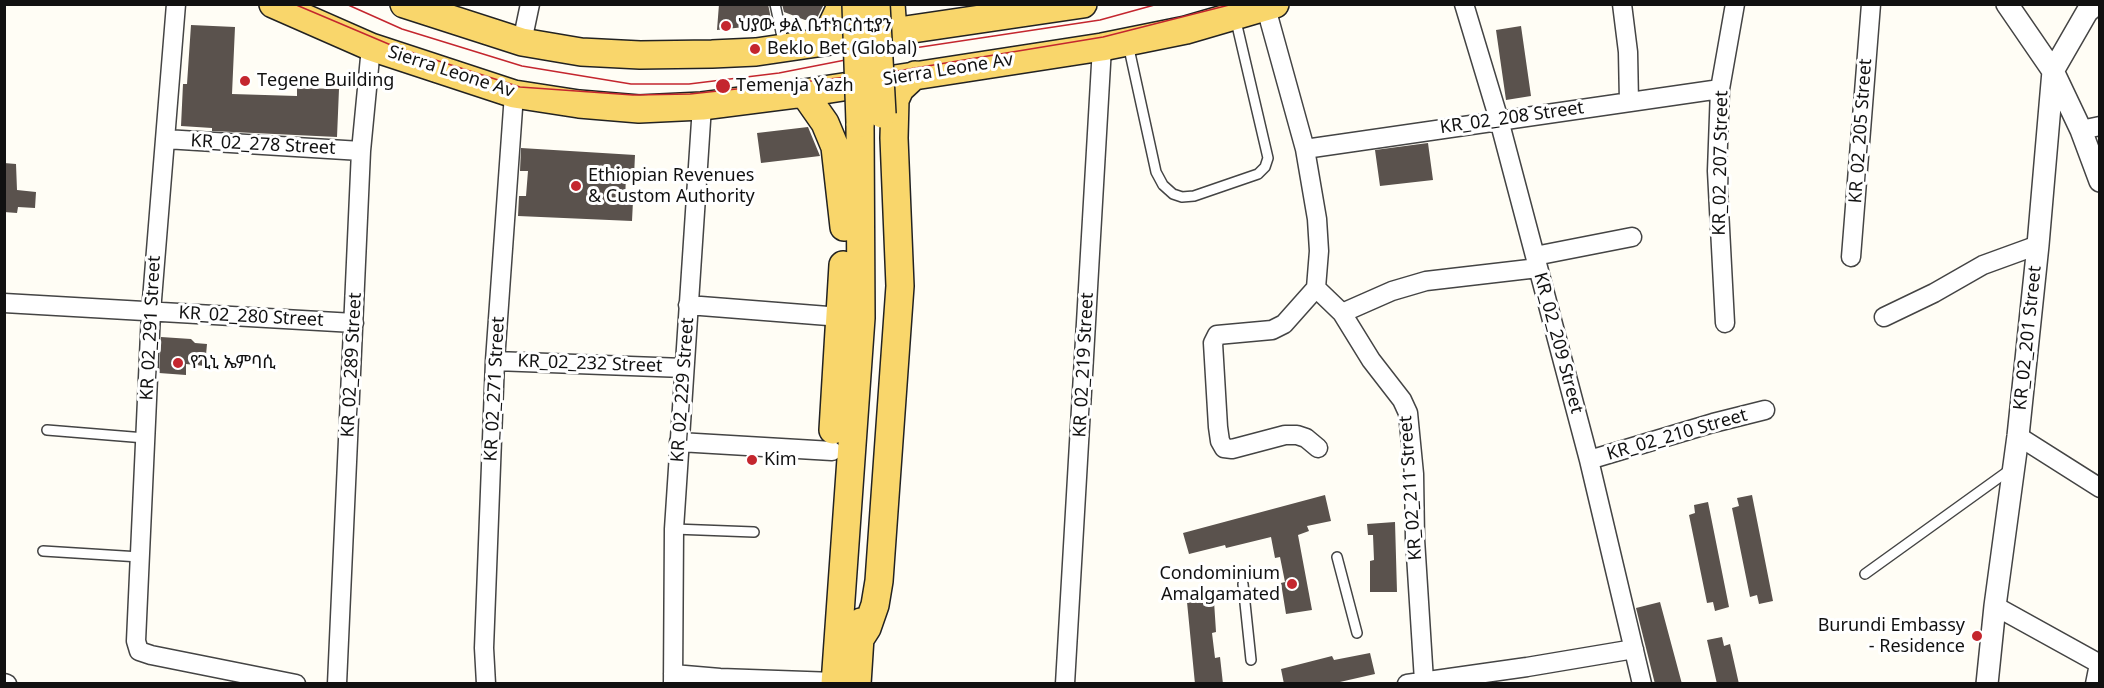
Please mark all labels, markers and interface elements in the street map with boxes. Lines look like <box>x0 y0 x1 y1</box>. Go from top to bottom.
place label: ህያው ቃል ቤተክርስቲያን <box>738 15 891 37</box>
marker: ህያው ቃል ቤተክርስቲያን <box>719 19 733 33</box>
place label: Beklo Bet (Global) <box>767 38 917 60</box>
street label: Sierra Leone Av <box>385 41 517 103</box>
marker: Beklo Bet (Global) <box>748 42 762 56</box>
street label: Sierra Leone Av <box>881 49 1015 91</box>
street label: KR_02_205 Street <box>1845 58 1877 204</box>
place label: Tegene Building <box>257 70 394 92</box>
marker: Tegene Building <box>238 74 252 88</box>
place label: Temenja Yazh <box>736 75 854 97</box>
marker: Temenja Yazh <box>714 77 732 95</box>
street label: KR_02_207 Street <box>1709 90 1733 236</box>
street label: KR_02_208 Street <box>1439 97 1585 139</box>
street label: KR_02_278 Street <box>190 130 336 160</box>
place label: Ethiopian Revenues & Custom Authority <box>588 165 755 207</box>
marker: Ethiopian Revenues & Custom Authority <box>569 179 583 193</box>
street label: KR_02_291 Street <box>136 255 166 401</box>
street label: KR_02_201 Street <box>2010 265 2046 411</box>
street label: KR_02_209 Street <box>1529 270 1587 416</box>
street label: KR_02_289 Street <box>337 292 367 438</box>
street label: KR_02_219 Street <box>1069 292 1099 438</box>
street label: KR_02_280 Street <box>178 302 324 332</box>
street label: KR_02_271 Street <box>480 316 510 462</box>
street label: KR_02_229 Street <box>667 317 699 463</box>
street label: KR_02_232 Street <box>517 351 663 377</box>
place label: የጊኒ ኤምባሲ <box>190 352 276 374</box>
marker: የጊኒ ኤምባሲ <box>171 356 185 370</box>
street label: KR_02_210 Street <box>1604 405 1750 465</box>
street label: KR_02_211 Street <box>1395 415 1427 561</box>
place label: Kim <box>764 449 797 471</box>
marker: Kim <box>745 453 759 467</box>
place label: Condominium Amalgamated <box>1159 563 1280 606</box>
marker: Condominium Amalgamated <box>1285 577 1299 591</box>
place label: Burundi Embassy - Residence <box>1818 615 1965 658</box>
marker: Burundi Embassy - Residence <box>1970 629 1984 643</box>

